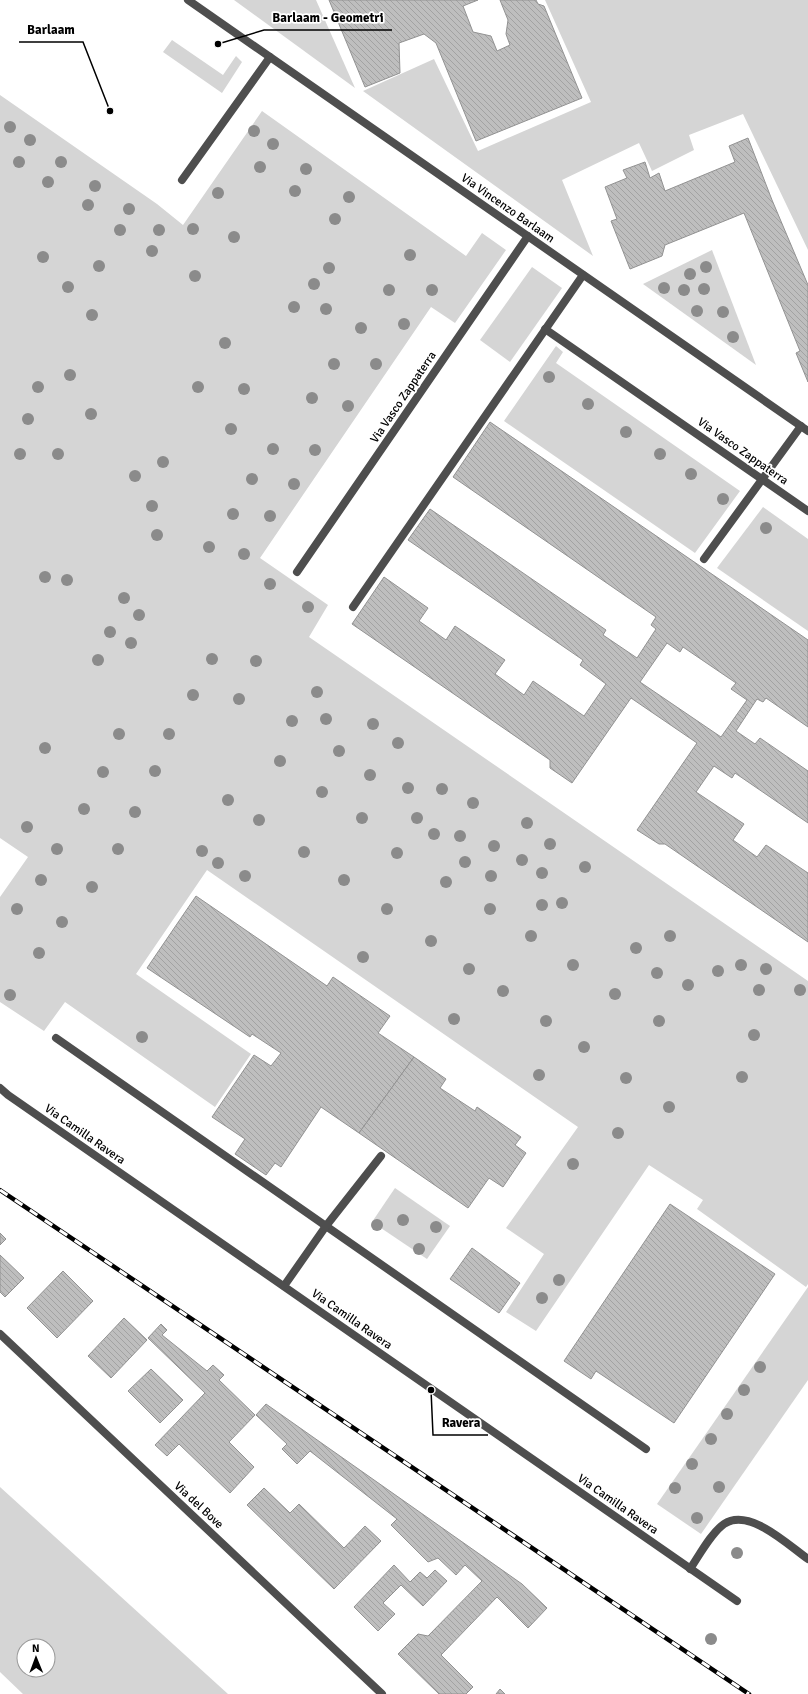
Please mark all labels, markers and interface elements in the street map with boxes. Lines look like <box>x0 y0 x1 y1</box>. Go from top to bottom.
callout: Barlaam - Geometri <box>264 5 392 30</box>
text: Barlaam - Geometri <box>272 10 384 26</box>
callout: Barlaam <box>19 17 83 42</box>
text: Barlaam <box>27 22 75 38</box>
street label: Via Vincenzo Barlaam <box>458 170 557 246</box>
street label: Via Vasco Zappaterra <box>367 349 440 446</box>
street label: Via Vasco Zappaterra <box>694 414 791 488</box>
street label: Via Camilla Ravera <box>41 1101 128 1168</box>
street label: Via Camilla Ravera <box>308 1286 395 1353</box>
callout: Ravera <box>433 1410 488 1435</box>
text: Ravera <box>442 1415 481 1431</box>
street label: Via Camilla Ravera <box>574 1471 661 1538</box>
street label: Via del Bove <box>171 1479 226 1532</box>
north arrow <box>16 1638 56 1678</box>
text: N <box>32 1642 40 1655</box>

